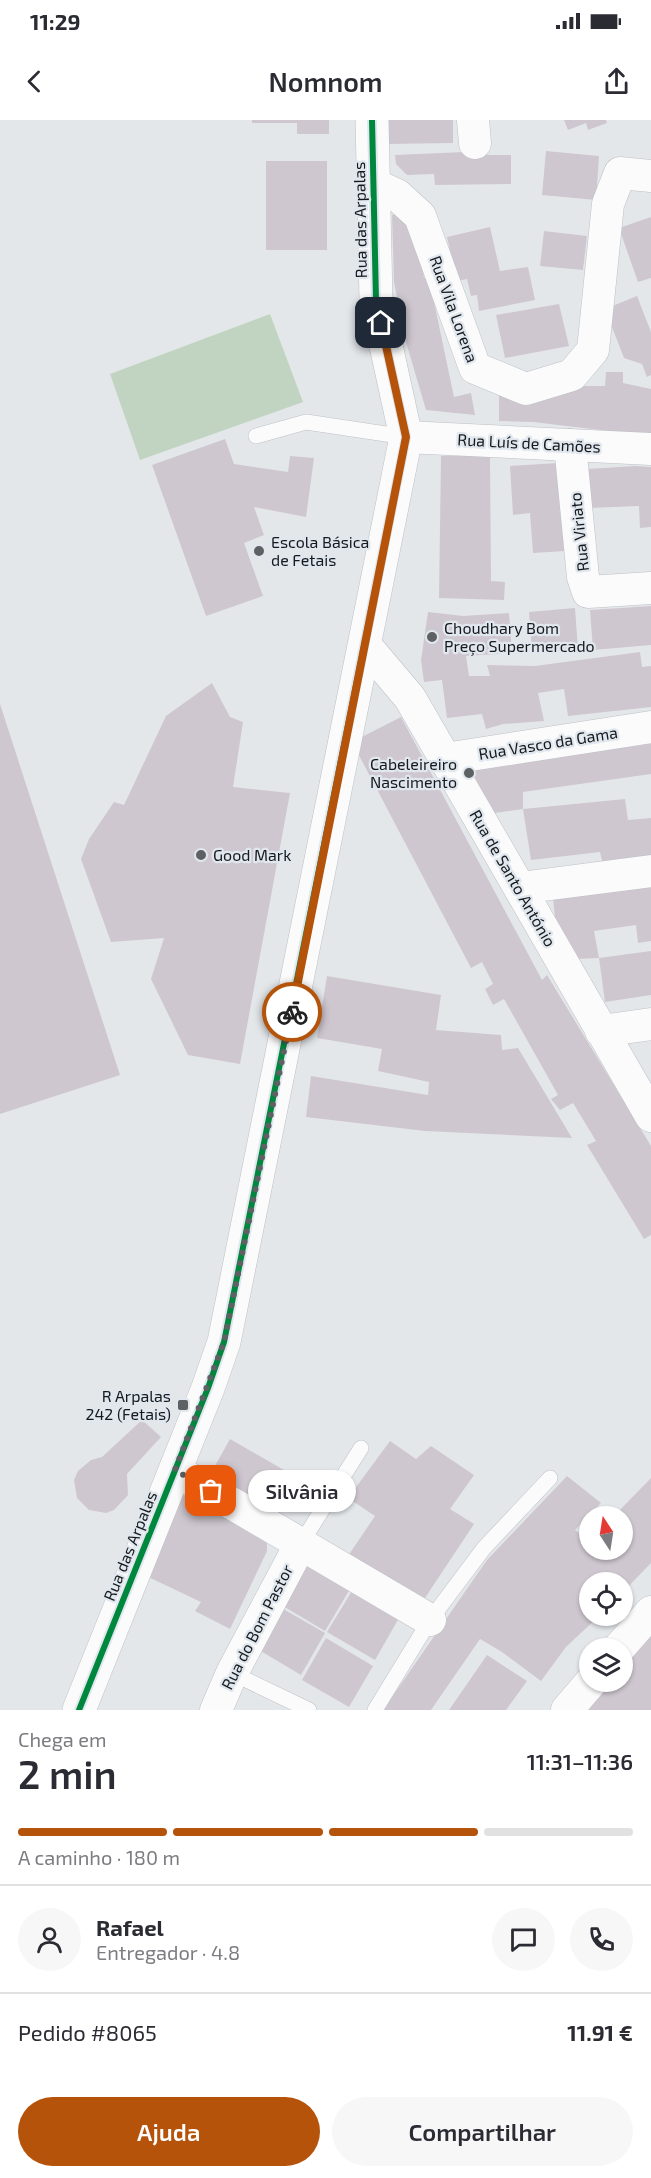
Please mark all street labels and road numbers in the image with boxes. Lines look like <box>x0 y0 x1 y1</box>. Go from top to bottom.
street label: Rua das Arpalas <box>349 161 370 279</box>
street label: Rua Vila Lorena <box>426 253 483 365</box>
street label: Rua Luís de Camões <box>457 429 601 456</box>
street label: Rua Viriato <box>565 492 592 572</box>
street label: Rua Vasco da Gama <box>477 722 619 763</box>
street label: Rua de Santo António <box>466 806 560 950</box>
street label: Rua das Arpalas <box>99 1488 160 1603</box>
street label: Rua do Bom Pastor <box>217 1561 297 1692</box>

